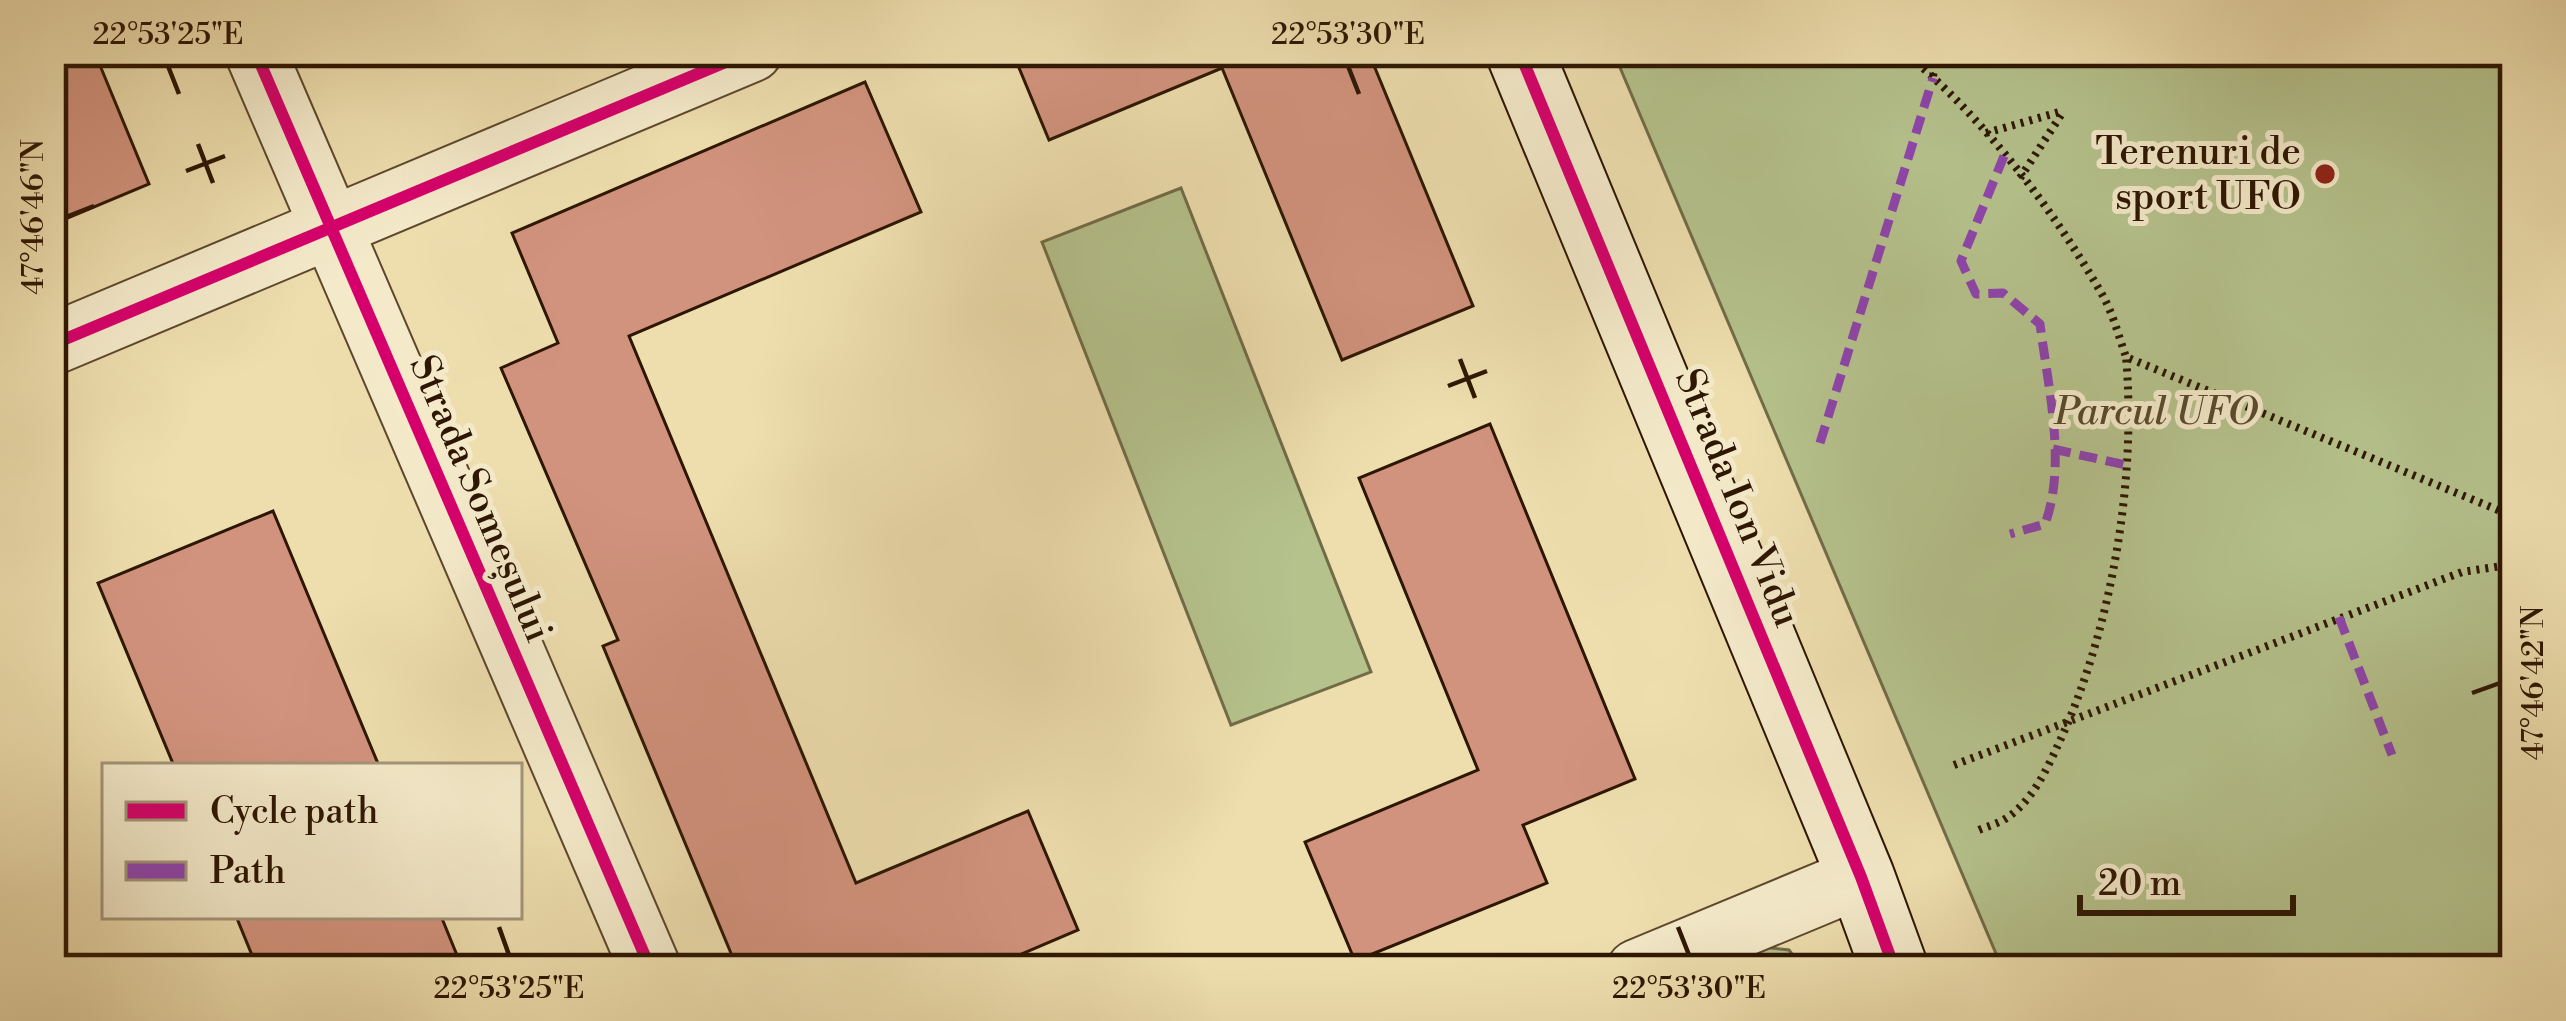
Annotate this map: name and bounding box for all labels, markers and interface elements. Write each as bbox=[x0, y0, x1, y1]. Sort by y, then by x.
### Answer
text: 22°53'25"E bbox=[92, 16, 244, 54]
text: 22°53'30"E bbox=[1271, 16, 1425, 54]
place label: Terenuri de sport UFO bbox=[2095, 128, 2301, 222]
text: 47°46'46"N bbox=[15, 139, 53, 295]
marker: Terenuri de sport UFO bbox=[2312, 161, 2338, 187]
street label: Strada Someșului bbox=[398, 348, 562, 650]
street label: Strada Ion Vidu bbox=[1663, 362, 1811, 634]
park label: Parcul UFO bbox=[2054, 388, 2259, 437]
text: 47°46'42"N bbox=[2515, 606, 2553, 760]
legend bbox=[102, 763, 522, 919]
text: Cycle path bbox=[210, 790, 378, 835]
scale bar bbox=[2080, 841, 2293, 915]
text: Path bbox=[210, 850, 286, 895]
text: 20 m bbox=[2098, 862, 2181, 907]
text: 22°53'25"E bbox=[433, 970, 585, 1008]
text: 22°53'30"E bbox=[1612, 970, 1766, 1008]

